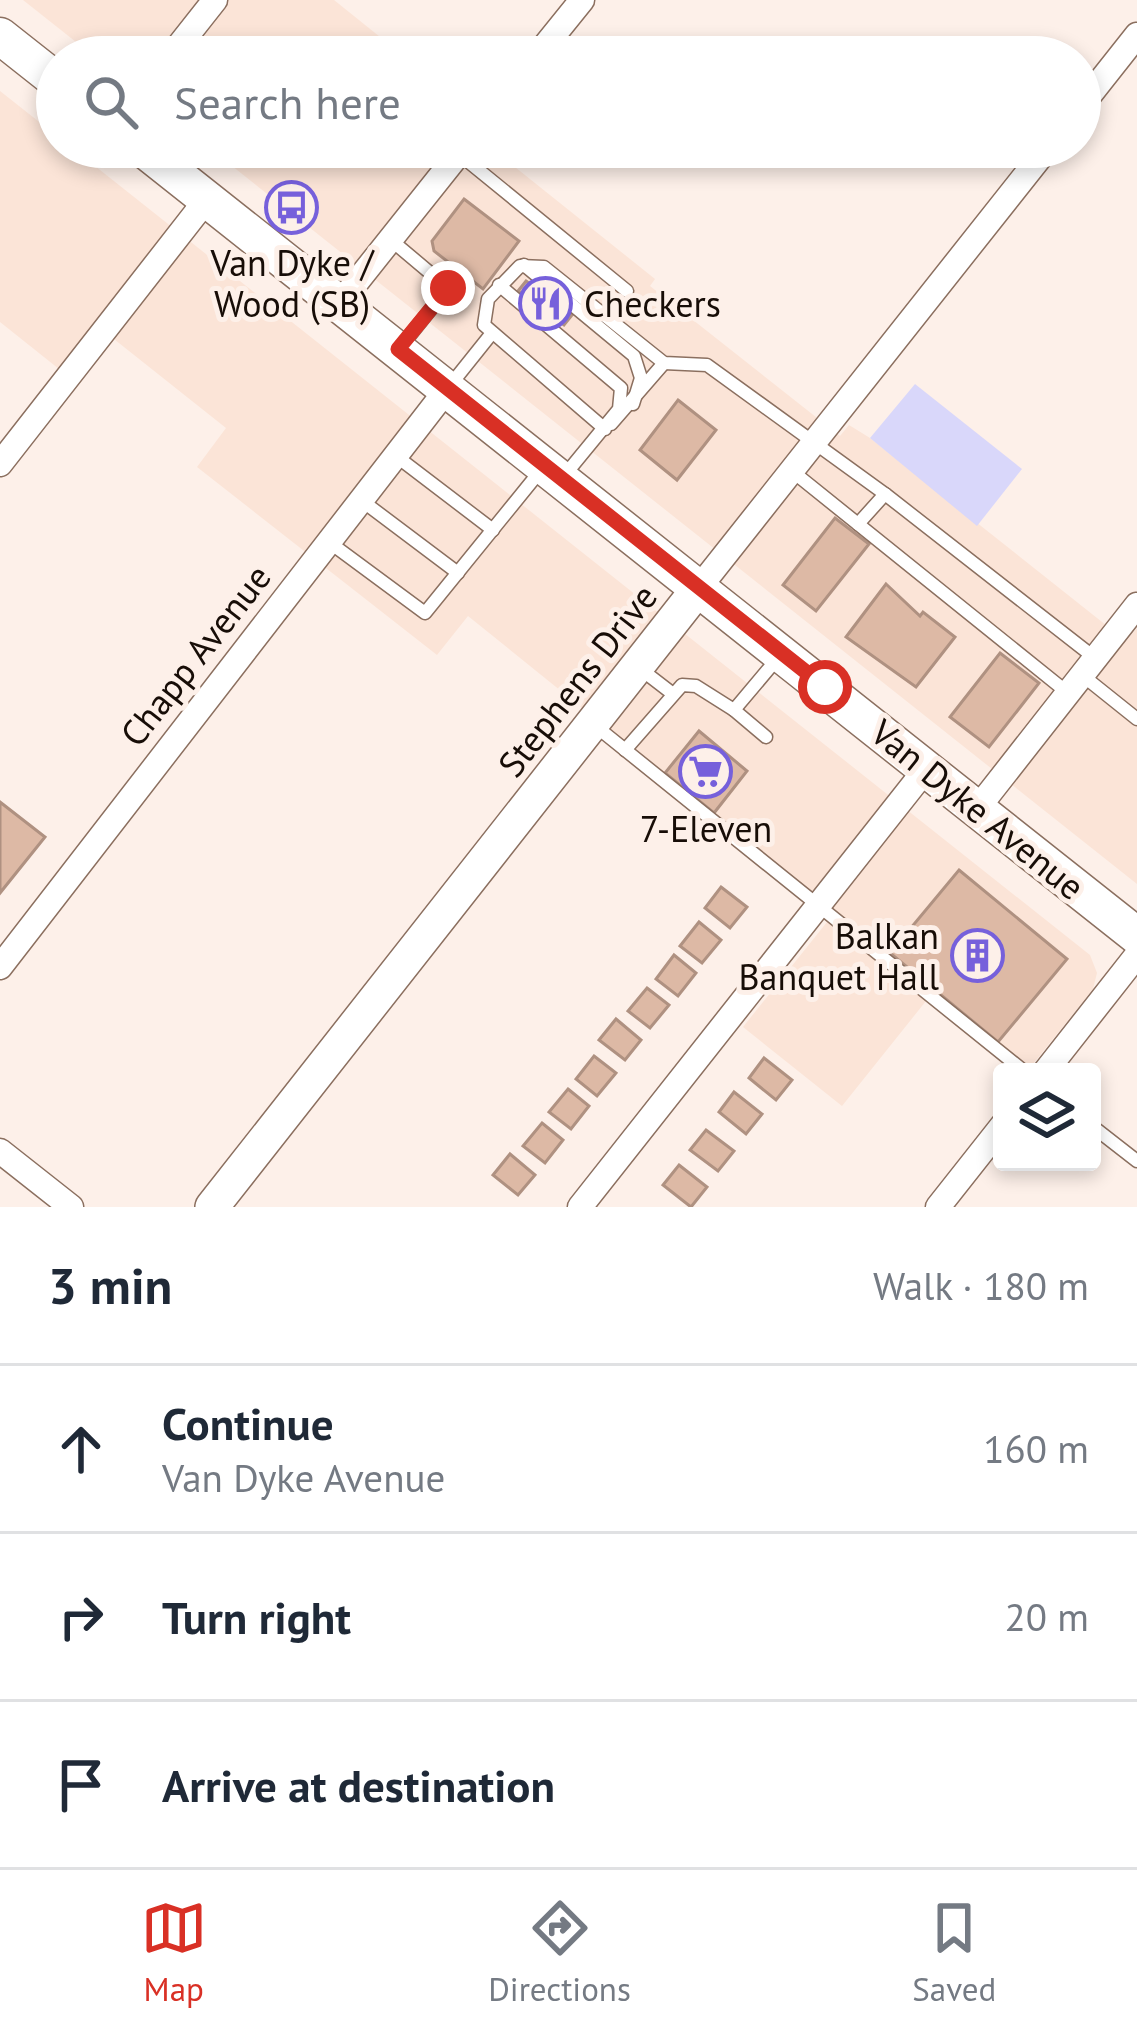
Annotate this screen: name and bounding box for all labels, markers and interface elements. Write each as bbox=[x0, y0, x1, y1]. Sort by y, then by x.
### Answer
search box bbox=[36, 36, 1101, 168]
icon: search bbox=[78, 69, 144, 135]
text: Search here bbox=[174, 73, 401, 131]
bus stop icon: Van Dyke / Wood (SB) bbox=[264, 179, 320, 235]
place label: Van Dyke / Wood (SB) bbox=[209, 239, 376, 327]
route end bbox=[421, 261, 475, 315]
restaurant icon: Checkers bbox=[517, 275, 573, 331]
place label: Checkers bbox=[584, 280, 721, 327]
street label: Chapp Avenue bbox=[109, 555, 281, 755]
street label: Stephens Drive bbox=[487, 574, 667, 786]
route start bbox=[798, 660, 852, 714]
street label: Van Dyke Avenue bbox=[861, 708, 1094, 910]
supermarket icon: 7-Eleven bbox=[678, 744, 734, 800]
place label: 7-Eleven bbox=[640, 805, 772, 852]
place label: Balkan Banquet Hall bbox=[739, 912, 939, 1000]
building icon: Balkan Banquet Hall bbox=[950, 928, 1006, 984]
map controls bbox=[993, 1063, 1101, 1171]
button: layers bbox=[993, 1063, 1101, 1171]
text: 3 min bbox=[48, 1252, 172, 1318]
text: Walk · 180 m bbox=[873, 1260, 1089, 1311]
text: Continue bbox=[162, 1394, 334, 1452]
icon: ahead bbox=[48, 1416, 114, 1482]
text: 160 m bbox=[983, 1423, 1089, 1474]
text: Van Dyke Avenue bbox=[162, 1452, 445, 1503]
icon: right bbox=[48, 1584, 114, 1650]
text: Turn right bbox=[162, 1588, 351, 1646]
text: 20 m bbox=[1004, 1591, 1089, 1642]
icon: arrive bbox=[48, 1752, 114, 1818]
text: Arrive at destination bbox=[162, 1756, 555, 1814]
tab: Map bbox=[141, 1895, 207, 2010]
tab: Directions bbox=[488, 1895, 631, 2010]
tab: Saved bbox=[912, 1895, 996, 2010]

